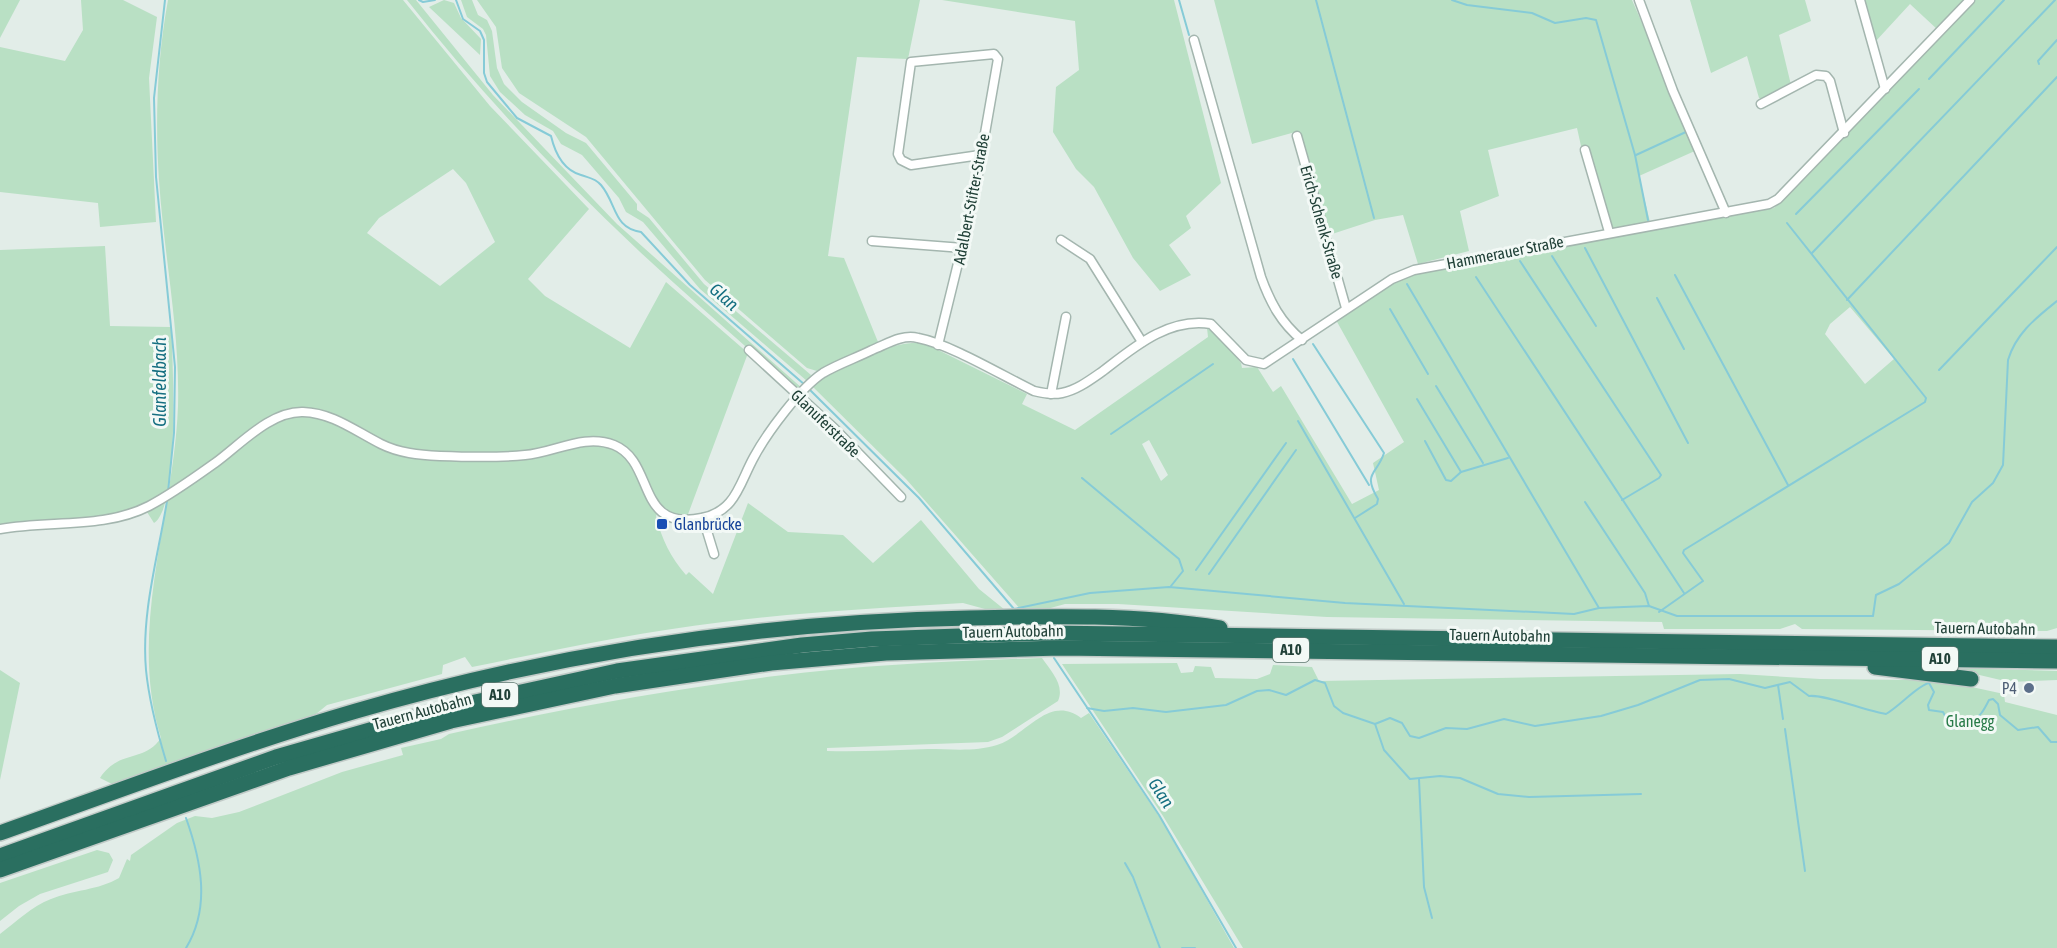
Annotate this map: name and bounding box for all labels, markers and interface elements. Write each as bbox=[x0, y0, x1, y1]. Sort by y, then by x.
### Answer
street label: Adalbert-Stifter-Straße bbox=[949, 132, 993, 266]
street label: Erich-Schenk-Straße bbox=[1297, 163, 1347, 281]
street label: Hammerauer Straße bbox=[1445, 232, 1565, 272]
water label: Glan bbox=[706, 278, 743, 315]
water label: Glanfeldbach bbox=[149, 337, 170, 427]
street label: Glanuferstraße bbox=[788, 386, 864, 460]
place label: Glanbrücke bbox=[674, 515, 742, 533]
marker: Glanbrücke bbox=[655, 517, 669, 531]
street label: Tauern Autobahn bbox=[1934, 618, 2036, 638]
street label: Tauern Autobahn bbox=[962, 621, 1064, 641]
street label: Tauern Autobahn bbox=[1449, 625, 1551, 645]
road number: A10 bbox=[1273, 638, 1309, 662]
road number: A10 bbox=[1922, 647, 1958, 671]
place label: P4 bbox=[2002, 679, 2017, 697]
marker: P4 bbox=[2022, 681, 2036, 695]
road number: A10 bbox=[482, 683, 518, 707]
street label: Tauern Autobahn bbox=[371, 689, 473, 733]
park label: Glanegg bbox=[1946, 712, 1994, 731]
water label: Glan bbox=[1144, 774, 1179, 812]

